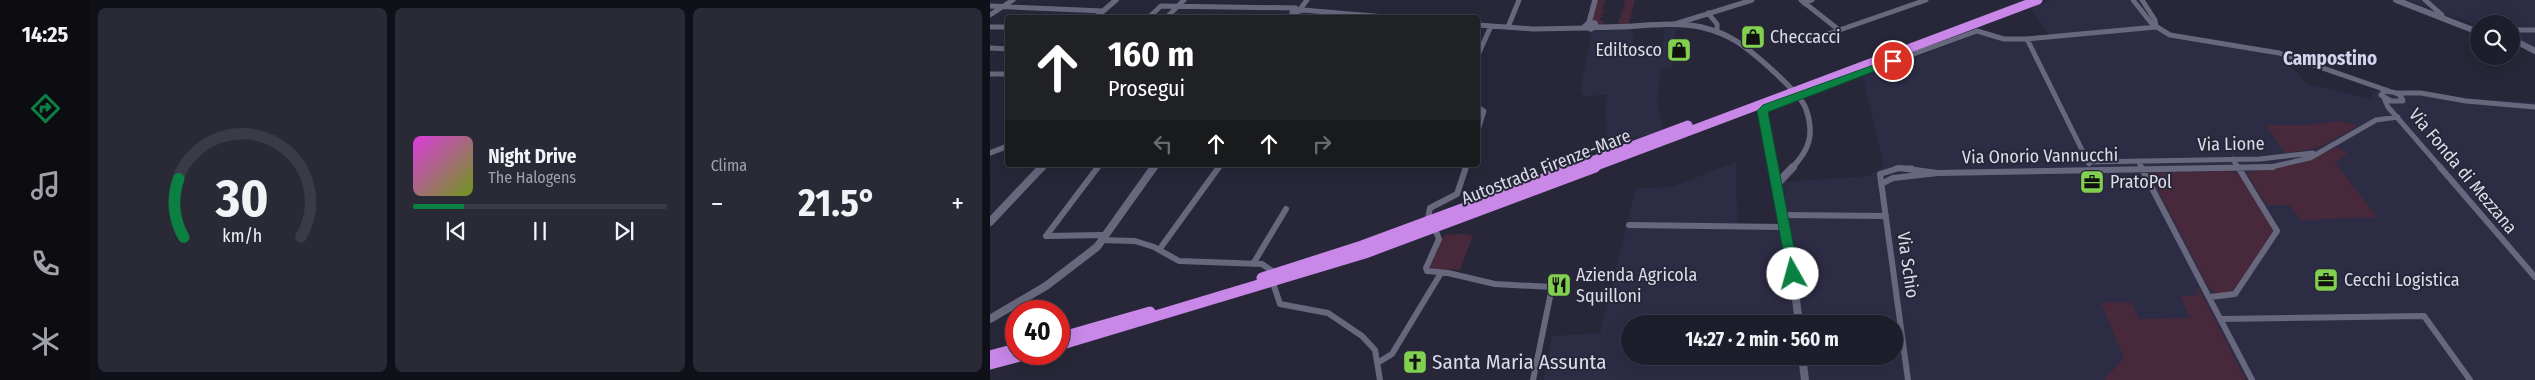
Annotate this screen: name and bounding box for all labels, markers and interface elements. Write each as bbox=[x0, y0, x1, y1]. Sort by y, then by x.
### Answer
map controls bbox=[2470, 15, 2520, 65]
button: search bbox=[2470, 15, 2520, 65]
text: 14:25 bbox=[22, 21, 68, 48]
shop icon: Checcacci bbox=[1740, 24, 1766, 50]
place label: Checcacci bbox=[1770, 26, 1841, 48]
text: 160 m bbox=[1108, 33, 1194, 75]
icon: ahead bbox=[1025, 35, 1090, 100]
shop icon: Ediltosco bbox=[1666, 37, 1692, 63]
place label: Ediltosco bbox=[1595, 39, 1662, 61]
pin bbox=[1872, 40, 1914, 82]
icon: arrive bbox=[1879, 47, 1907, 75]
district label: Campostino bbox=[2283, 47, 2377, 70]
text: Prosegui bbox=[1108, 75, 1185, 102]
icon: directions bbox=[28, 91, 63, 126]
street label: Via Fonda di Mezzana bbox=[2404, 104, 2522, 238]
street label: Autostrada Firenze-Mare bbox=[1458, 125, 1634, 209]
icon: left bbox=[1149, 130, 1177, 158]
icon: ahead bbox=[1202, 130, 1230, 158]
icon: ahead bbox=[1255, 130, 1283, 158]
icon: right bbox=[1308, 130, 1336, 158]
street label: Via Lione bbox=[2197, 132, 2265, 156]
street label: Via Onorio Vannucchi bbox=[1962, 144, 2118, 168]
text: Night Drive bbox=[488, 145, 576, 168]
text: Clima bbox=[711, 156, 747, 175]
text: 30 bbox=[215, 167, 269, 230]
icon: music bbox=[28, 168, 63, 203]
text: The Halogens bbox=[488, 168, 576, 187]
office icon: PratoPol bbox=[2079, 169, 2105, 195]
place label: PratoPol bbox=[2110, 171, 2172, 193]
text: 21.5° bbox=[798, 180, 876, 226]
text: − bbox=[711, 187, 723, 220]
text: + bbox=[951, 187, 964, 220]
icon: previous bbox=[442, 217, 470, 245]
icon: pause bbox=[526, 217, 554, 245]
icon: next bbox=[610, 217, 638, 245]
text: km/h bbox=[223, 225, 263, 247]
street label: Via Schio bbox=[1892, 230, 1924, 300]
icon: phone bbox=[28, 246, 63, 281]
position arrow bbox=[1766, 247, 1818, 299]
place label: Azienda Agricola Squilloni bbox=[1576, 264, 1697, 307]
office icon: Cecchi Logistica bbox=[2313, 267, 2339, 293]
place label: Cecchi Logistica bbox=[2344, 269, 2460, 291]
restaurant icon: Azienda Agricola Squilloni bbox=[1546, 272, 1572, 298]
speed limit sign: 40 bbox=[1005, 300, 1070, 365]
icon: climate bbox=[28, 324, 63, 359]
text: 14:27 · 2 min · 560 m bbox=[1685, 328, 1839, 351]
church icon: Santa Maria Assunta bbox=[1402, 349, 1428, 375]
place label: Santa Maria Assunta bbox=[1432, 349, 1607, 375]

